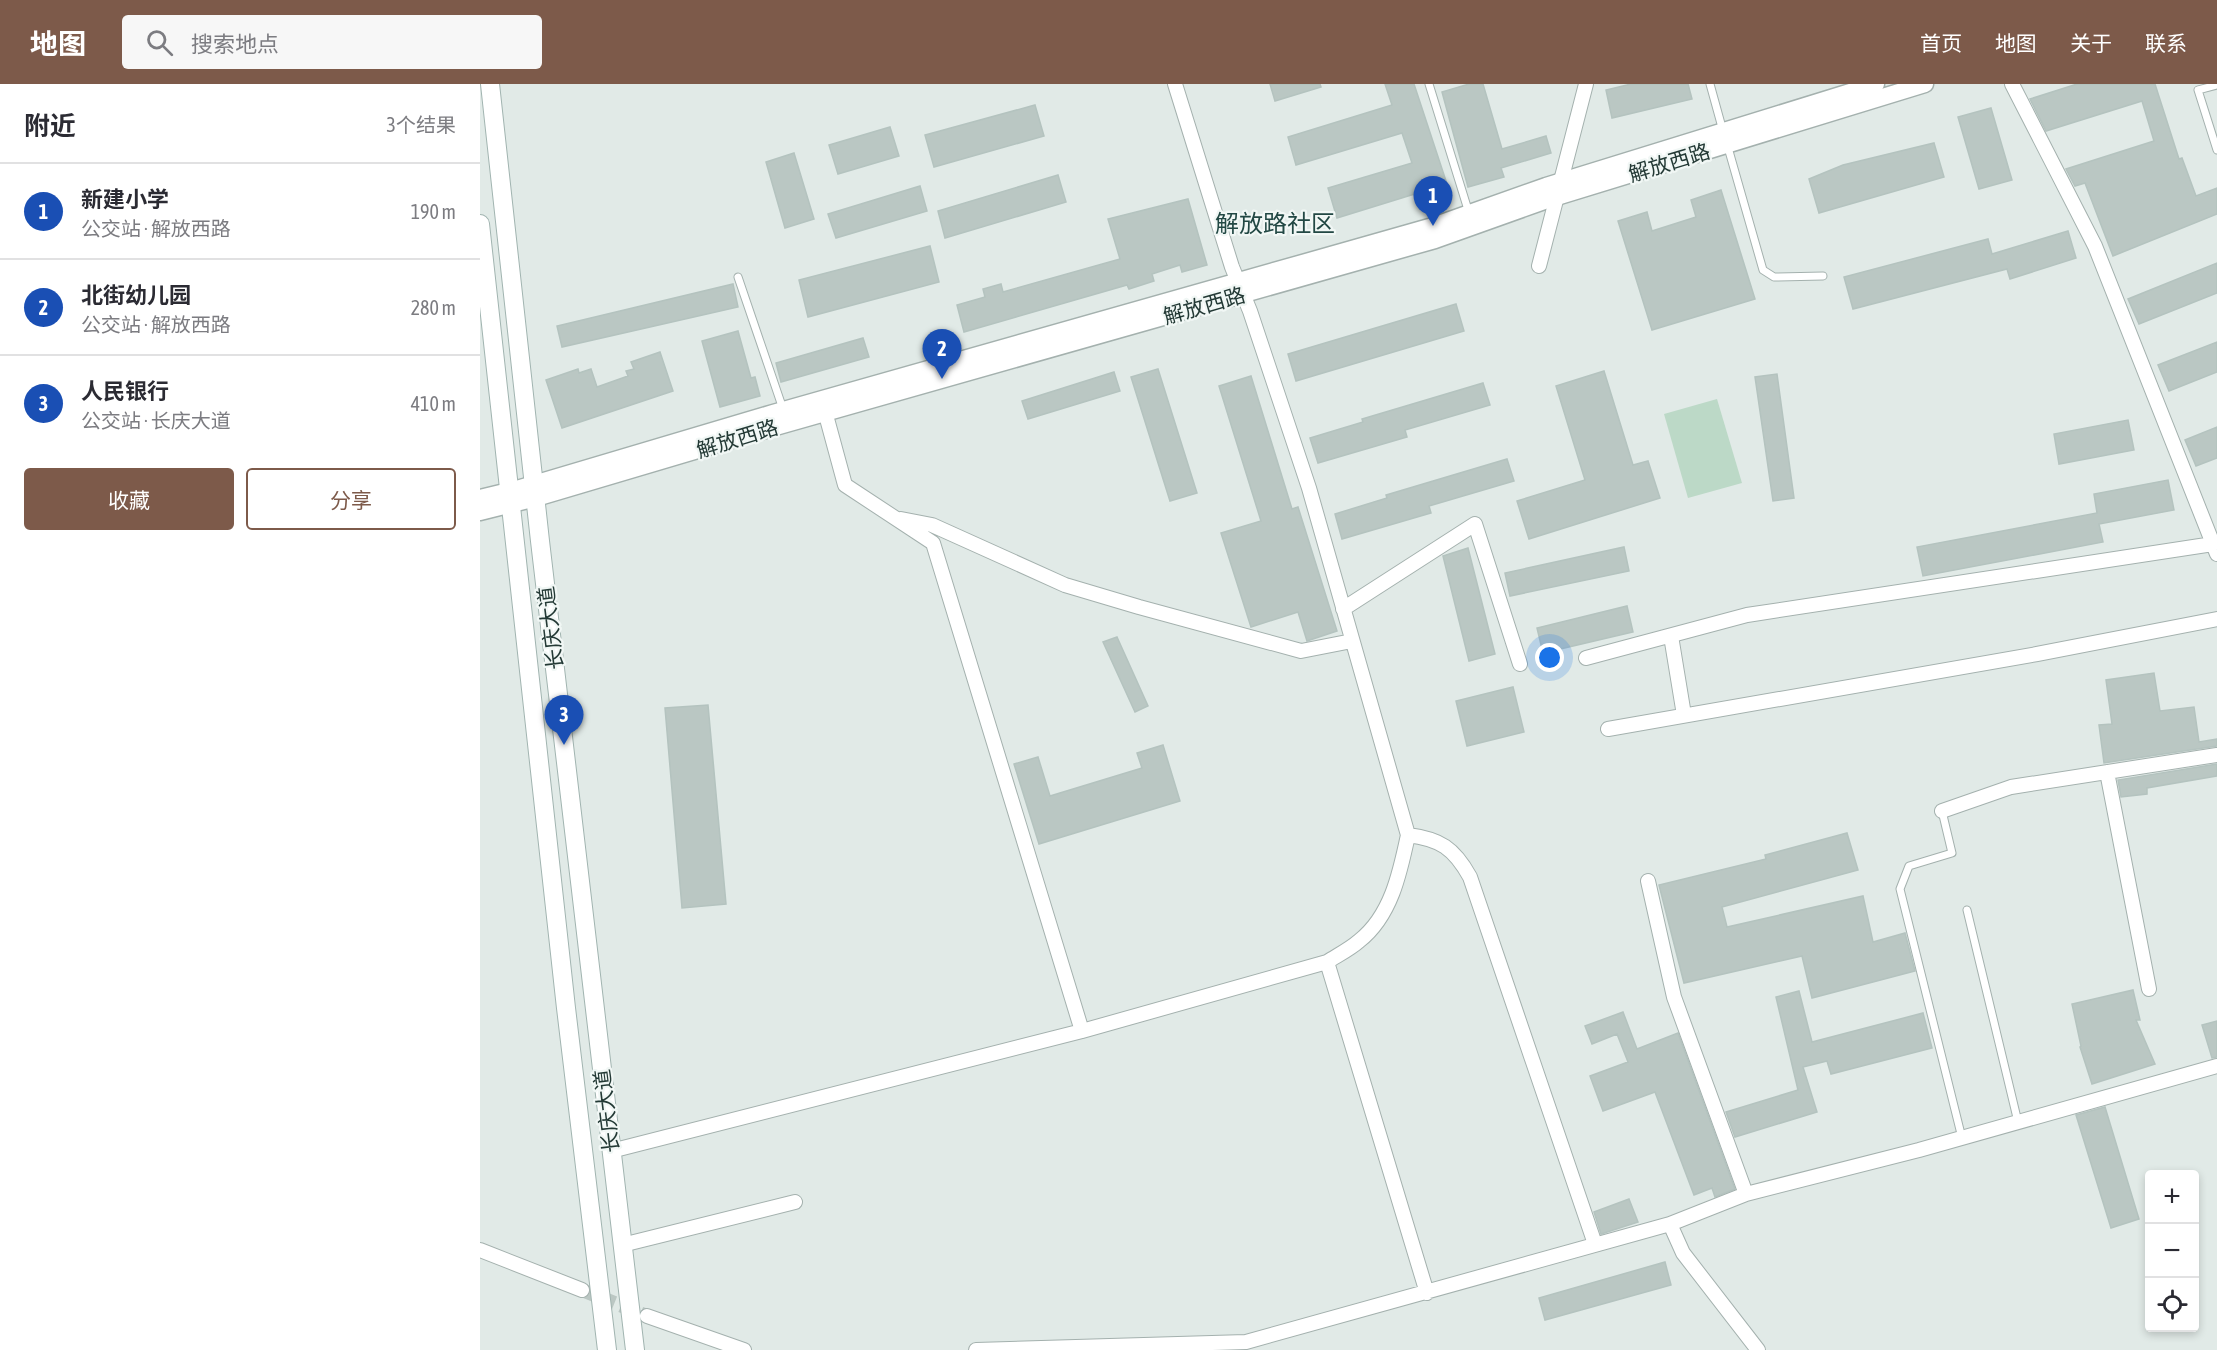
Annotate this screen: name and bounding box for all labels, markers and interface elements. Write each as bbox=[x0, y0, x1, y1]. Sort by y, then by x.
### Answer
search box bbox=[122, 15, 542, 69]
icon: search bbox=[143, 26, 176, 59]
text: 地图 bbox=[30, 28, 86, 60]
text: 搜索地点 bbox=[191, 31, 279, 57]
text: 首页 bbox=[1920, 31, 1962, 55]
text: 地图 bbox=[1995, 31, 2037, 55]
text: 关于 bbox=[2070, 31, 2112, 55]
text: 联系 bbox=[2145, 31, 2187, 55]
text: 附近 bbox=[24, 111, 76, 141]
text: 3个结果 bbox=[387, 113, 456, 136]
street label: 解放西路 bbox=[1625, 138, 1713, 186]
pin: 1 bbox=[1414, 176, 1452, 226]
text: 新建小学 bbox=[81, 186, 169, 212]
text: 1 bbox=[39, 200, 48, 223]
text: 190 m bbox=[411, 200, 456, 223]
district label: 解放路社区 bbox=[1215, 210, 1335, 237]
text: 公交站 · 解放西路 bbox=[81, 217, 231, 240]
text: 北街幼儿园 bbox=[81, 282, 191, 308]
street label: 解放西路 bbox=[1160, 282, 1248, 328]
text: 2 bbox=[39, 296, 48, 319]
text: 280 m bbox=[411, 296, 456, 319]
text: 公交站 · 解放西路 bbox=[81, 313, 231, 336]
pin: 2 bbox=[922, 330, 962, 379]
text: 人民银行 bbox=[81, 378, 169, 404]
text: 3 bbox=[39, 392, 48, 415]
text: 410 m bbox=[411, 392, 456, 415]
text: 公交站 · 长庆大道 bbox=[81, 409, 231, 432]
street label: 解放西路 bbox=[693, 414, 781, 462]
button: 收藏 bbox=[24, 468, 234, 530]
button: 分享 bbox=[246, 468, 456, 530]
street label: 长庆大道 bbox=[533, 585, 567, 671]
your location bbox=[1535, 643, 1564, 672]
pin: 3 bbox=[544, 696, 584, 745]
street label: 长庆大道 bbox=[589, 1068, 623, 1154]
map controls bbox=[2145, 1170, 2199, 1332]
button: + bbox=[2145, 1170, 2199, 1224]
button: − bbox=[2145, 1224, 2199, 1278]
button: locate bbox=[2145, 1278, 2199, 1332]

